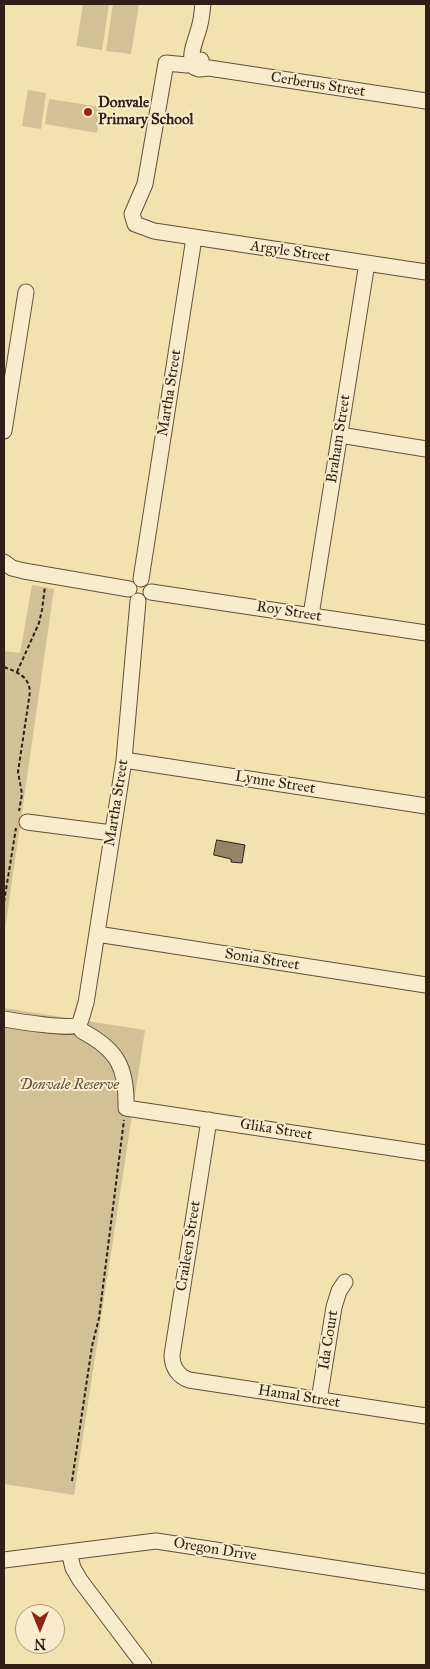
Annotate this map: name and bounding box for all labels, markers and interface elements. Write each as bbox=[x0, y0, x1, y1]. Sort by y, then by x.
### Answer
street label: Cerberus Street bbox=[270, 69, 366, 101]
place label: Donvale Primary School bbox=[98, 94, 194, 129]
marker: Donvale Primary School bbox=[82, 106, 94, 118]
street label: Argyle Street bbox=[249, 237, 331, 267]
street label: Martha Street bbox=[154, 348, 186, 438]
street label: Braham Street bbox=[323, 393, 355, 485]
street label: Roy Street bbox=[255, 598, 323, 626]
street label: Martha Street bbox=[101, 758, 133, 848]
street label: Lynne Street bbox=[234, 768, 316, 798]
street label: Sonia Street bbox=[223, 945, 301, 975]
park label: Donvale Reserve bbox=[19, 1076, 119, 1094]
street label: Glika Street bbox=[239, 1115, 313, 1145]
street label: Craileen Street bbox=[173, 1199, 205, 1293]
street label: Ida Court bbox=[315, 1309, 343, 1371]
street label: Hamal Street bbox=[257, 1382, 341, 1412]
street label: Oregon Drive bbox=[172, 1535, 258, 1565]
north arrow bbox=[15, 1604, 65, 1654]
text: N bbox=[34, 1635, 46, 1652]

